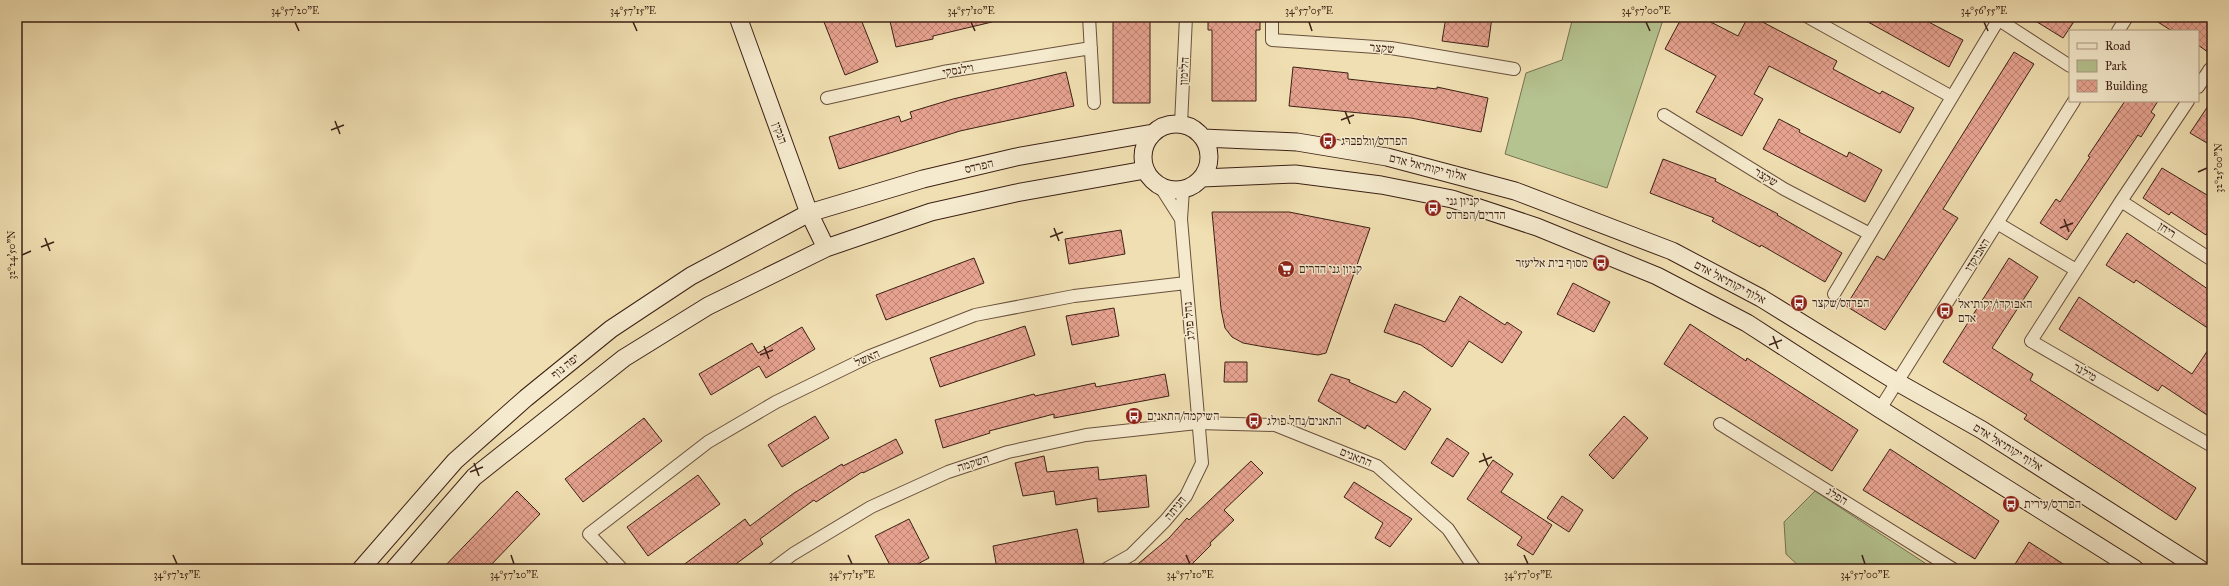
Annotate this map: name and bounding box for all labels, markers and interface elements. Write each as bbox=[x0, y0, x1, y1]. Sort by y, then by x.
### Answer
text: 34°57'20"E bbox=[271, 5, 319, 17]
text: 34°57'15"E bbox=[610, 5, 656, 17]
text: 34°57'10"E bbox=[947, 5, 995, 17]
text: 34°57'05"E bbox=[1285, 5, 1333, 17]
text: 34°57'00"E bbox=[1621, 5, 1671, 17]
text: 34°56'55"E bbox=[1961, 5, 2007, 17]
legend bbox=[2069, 30, 2199, 102]
text: Road bbox=[2105, 39, 2131, 53]
street label: שקצר bbox=[1369, 40, 1395, 56]
street label: הלימון bbox=[1176, 57, 1192, 85]
text: Park bbox=[2105, 59, 2127, 73]
street label: וילנסקי bbox=[941, 60, 975, 80]
text: Building bbox=[2105, 79, 2148, 94]
street label: הנקין bbox=[770, 120, 790, 146]
bus stop icon: הפרדס/וולפברג bbox=[1318, 131, 1338, 151]
place label: הפרדס/וולפברג bbox=[1341, 134, 1407, 148]
text: 32°25'00"N bbox=[2213, 143, 2225, 193]
street label: אלוף יקותיאל אדם bbox=[1388, 151, 1468, 183]
street label: הפרדס bbox=[963, 156, 995, 176]
street label: שקצר bbox=[1752, 165, 1780, 189]
place label: קניון גני הדרים/הפרדס bbox=[1446, 194, 1506, 222]
bus stop icon: קניון גני הדרים/הפרדס bbox=[1423, 198, 1443, 218]
street label: ריחן bbox=[2155, 219, 2179, 241]
text: 32°24'50"N bbox=[6, 230, 18, 280]
street label: האבוקדו bbox=[1961, 236, 1993, 274]
bus stop icon: מסוף בית אליעזר bbox=[1591, 253, 1611, 273]
place label: מסוף בית אליעזר bbox=[1515, 256, 1588, 270]
street label: אלוף יקותיאל אדם bbox=[1692, 257, 1768, 307]
supermarket icon: קניון גני הדרים bbox=[1276, 259, 1296, 279]
place label: קניון גני הדרים bbox=[1299, 262, 1362, 276]
bus stop icon: הפרדס/שקצר bbox=[1789, 293, 1809, 313]
place label: הפרדס/שקצר bbox=[1812, 296, 1869, 310]
place label: האבוקדו/יקותיאל אדם bbox=[1958, 297, 2032, 325]
street label: נחל פולג bbox=[1180, 301, 1198, 341]
bus stop icon: האבוקדו/יקותיאל אדם bbox=[1935, 301, 1955, 321]
street label: האשל bbox=[852, 346, 882, 370]
street label: יפה נוף bbox=[548, 351, 582, 381]
street label: מילנר bbox=[2071, 360, 2099, 384]
bus stop icon: השיקמה/התאנים bbox=[1124, 406, 1144, 426]
place label: השיקמה/התאנים bbox=[1147, 409, 1219, 423]
bus stop icon: התאנים/נחל פולג bbox=[1244, 411, 1264, 431]
place label: התאנים/נחל פולג bbox=[1267, 414, 1342, 428]
street label: אלוף יקותיאל אדם bbox=[1971, 420, 2045, 474]
street label: התאנים bbox=[1338, 444, 1374, 470]
street label: השקמה bbox=[955, 451, 991, 475]
street label: הפלג bbox=[1824, 484, 1850, 508]
street label: חניתה bbox=[1161, 493, 1189, 523]
bus stop icon: הפרדס/עירית bbox=[2001, 494, 2021, 514]
place label: הפרדס/עירית bbox=[2024, 497, 2081, 511]
text: 34°57'25"E bbox=[154, 569, 201, 581]
text: 34°57'20"E bbox=[490, 569, 538, 581]
text: 34°57'15"E bbox=[829, 569, 875, 581]
text: 34°57'10"E bbox=[1166, 569, 1214, 581]
text: 34°57'05"E bbox=[1504, 569, 1552, 581]
text: 34°57'00"E bbox=[1840, 569, 1890, 581]

